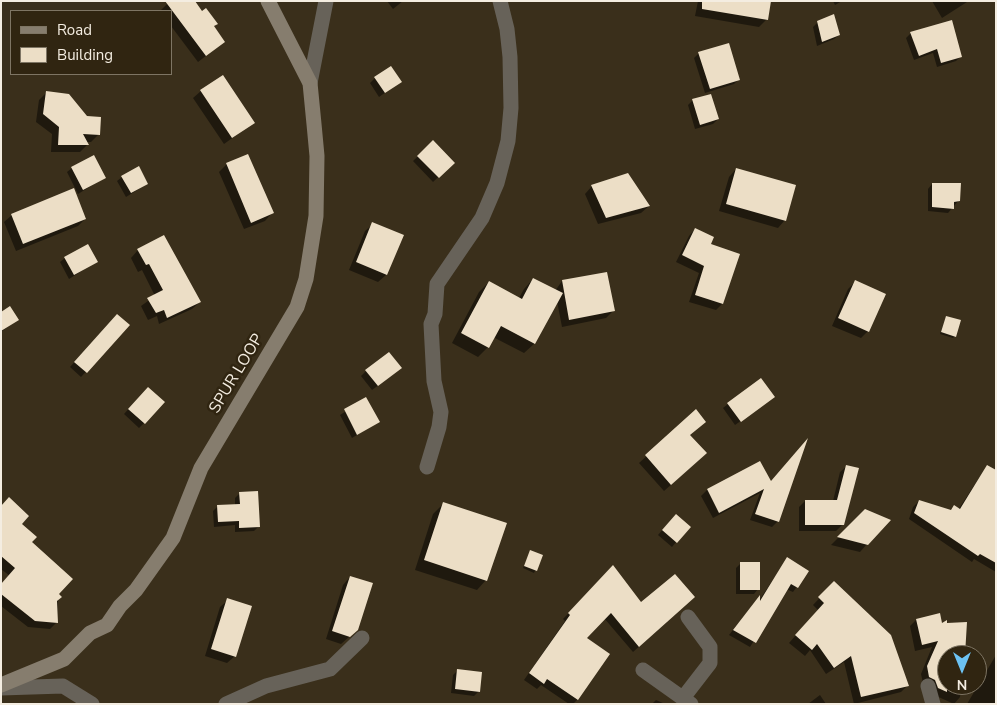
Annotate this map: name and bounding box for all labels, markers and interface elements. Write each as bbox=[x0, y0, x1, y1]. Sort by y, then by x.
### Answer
legend bbox=[10, 10, 172, 75]
text: Road bbox=[57, 20, 92, 40]
text: Building bbox=[57, 45, 113, 65]
street label: SPUR LOOP bbox=[206, 331, 268, 417]
north arrow bbox=[937, 645, 987, 695]
text: N bbox=[957, 675, 967, 694]

